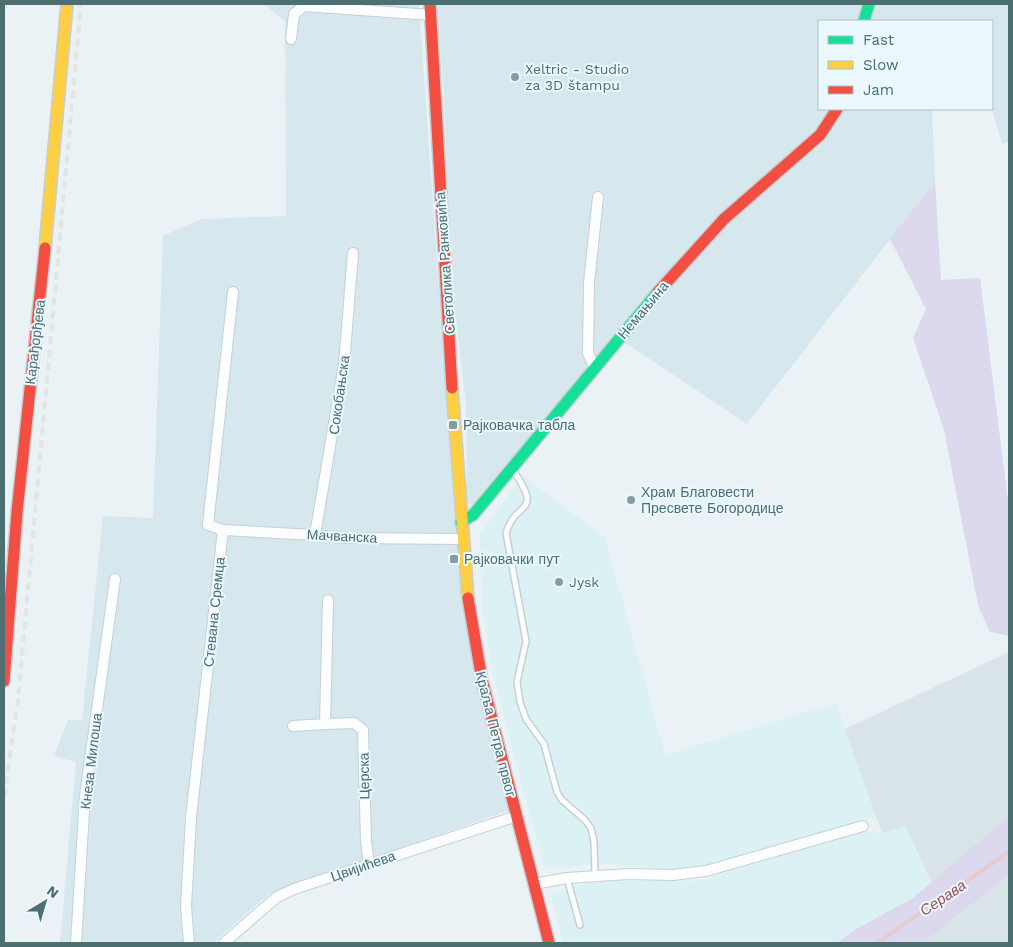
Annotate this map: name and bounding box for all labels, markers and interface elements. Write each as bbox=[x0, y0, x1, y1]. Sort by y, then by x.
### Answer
legend bbox=[818, 20, 993, 110]
text: Fast bbox=[863, 31, 895, 49]
text: Slow bbox=[863, 56, 899, 74]
place label: Xeltric - Studio za 3D štampu bbox=[525, 61, 629, 93]
marker: Xeltric - Studio za 3D štampu bbox=[509, 71, 521, 83]
text: Jam bbox=[863, 81, 894, 99]
street label: Светолика Ранковића bbox=[432, 191, 458, 335]
street label: Немањина bbox=[614, 278, 672, 342]
street label: Карађорђева bbox=[22, 298, 48, 385]
street label: Сокобањска bbox=[326, 354, 353, 436]
place label: Рајковачка табла bbox=[463, 417, 575, 433]
marker: Рајковачка табла bbox=[447, 419, 459, 431]
place label: Храм Благовести Пресвете Богородице bbox=[641, 484, 784, 516]
marker: Храм Благовести Пресвете Богородице bbox=[625, 494, 637, 506]
street label: Мачванска bbox=[306, 526, 378, 546]
place label: Рајковачки пут bbox=[464, 551, 560, 567]
marker: Рајковачки пут bbox=[448, 553, 460, 565]
street label: Стевана Сремца bbox=[200, 556, 228, 668]
place label: Jysk bbox=[569, 574, 599, 590]
marker: Jysk bbox=[553, 576, 565, 588]
street label: Краља Петра првог bbox=[473, 670, 519, 798]
street label: Кнеза Милоша bbox=[77, 712, 105, 810]
street label: Церска bbox=[356, 752, 372, 800]
street label: Цвијићева bbox=[329, 847, 398, 885]
water label: Серава bbox=[917, 876, 969, 920]
north arrow bbox=[20, 877, 70, 927]
text: N bbox=[44, 882, 62, 901]

